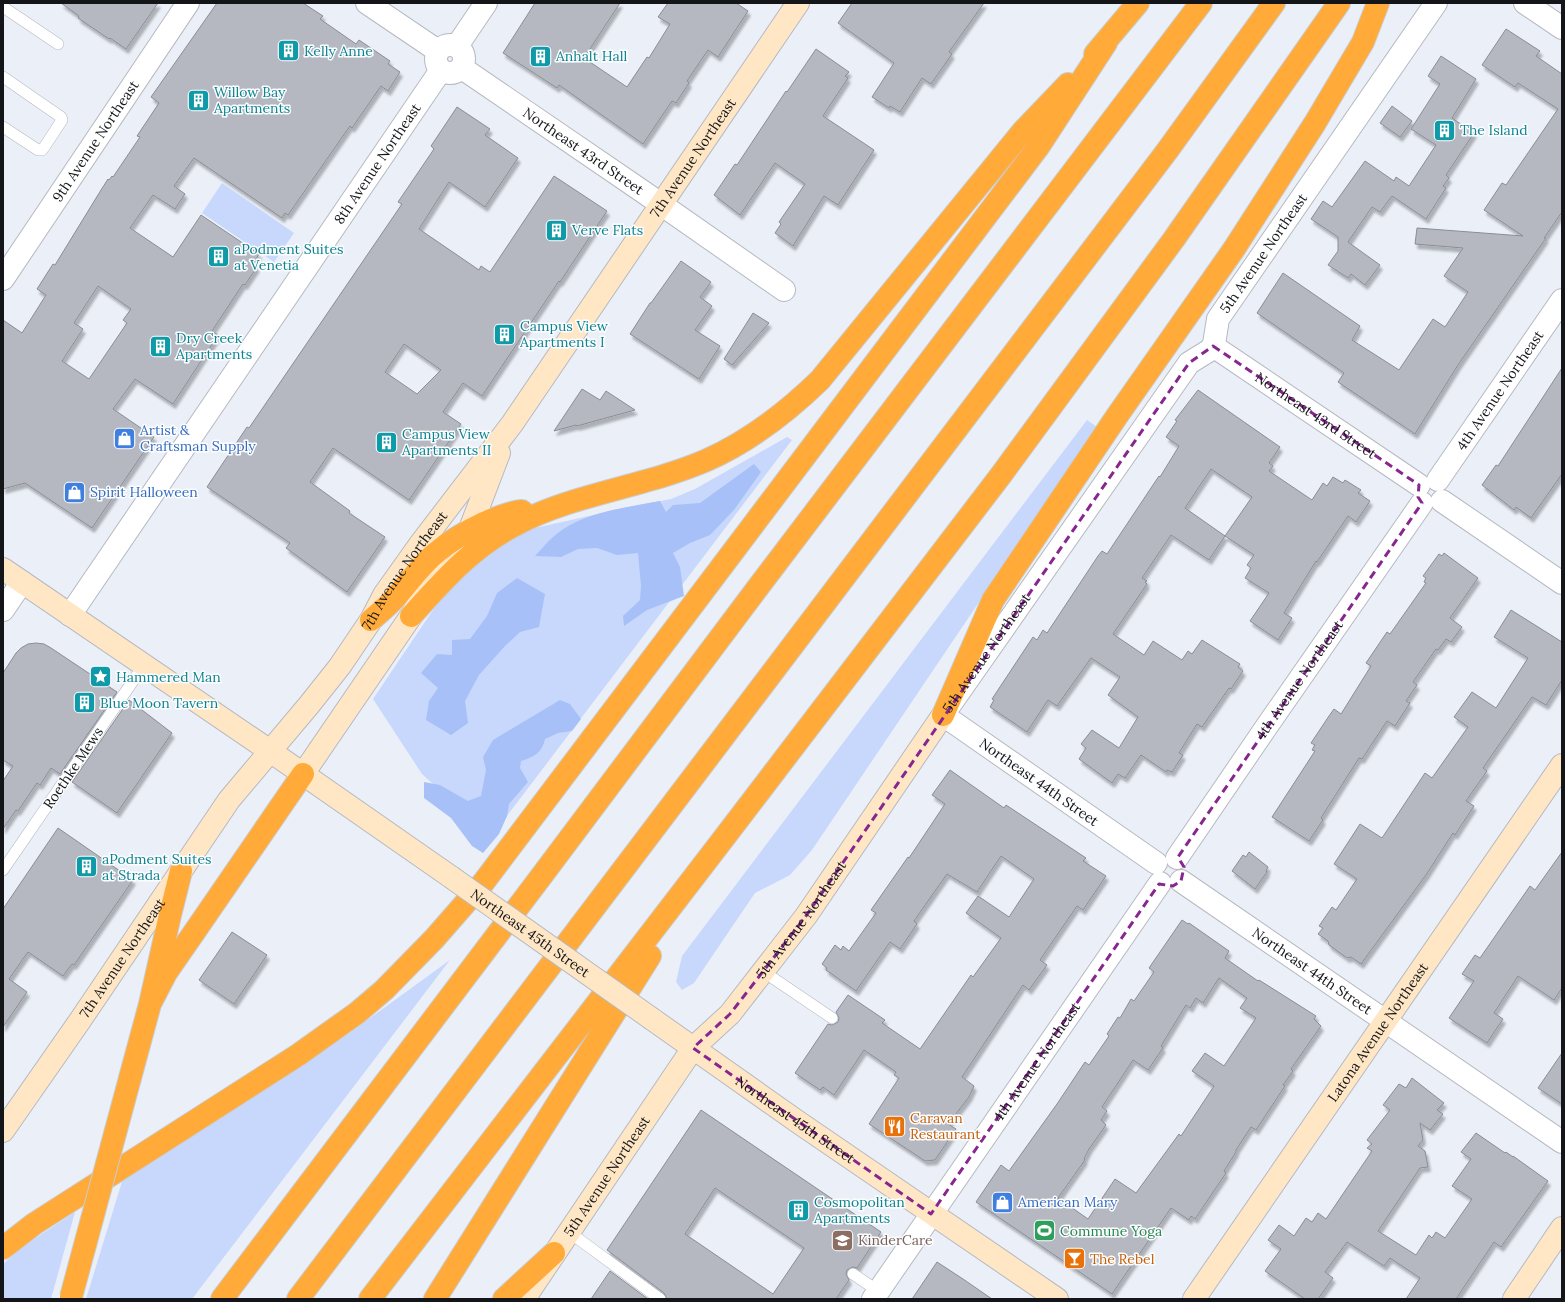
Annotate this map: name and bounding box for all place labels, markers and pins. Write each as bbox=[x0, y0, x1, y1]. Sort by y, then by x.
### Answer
building icon: Kelly Anne bbox=[275, 38, 301, 64]
place label: Kelly Anne bbox=[304, 42, 373, 60]
building icon: Anhalt Hall bbox=[527, 43, 553, 69]
place label: Anhalt Hall bbox=[555, 47, 628, 65]
place label: Willow Bay Apartments bbox=[213, 83, 290, 117]
building icon: Willow Bay Apartments bbox=[186, 87, 212, 113]
building icon: The Island bbox=[1431, 117, 1457, 143]
place label: The Island bbox=[1460, 121, 1528, 139]
building icon: Verve Flats bbox=[543, 217, 569, 243]
place label: Verve Flats bbox=[571, 221, 643, 239]
place label: aPodment Suites at Venetia bbox=[234, 240, 344, 274]
building icon: aPodment Suites at Venetia bbox=[205, 244, 231, 270]
place label: Campus View Apartments I bbox=[519, 317, 609, 351]
building icon: Campus View Apartments I bbox=[491, 321, 517, 347]
place label: Dry Creek Apartments bbox=[175, 329, 252, 363]
building icon: Dry Creek Apartments bbox=[148, 333, 174, 359]
place label: Artist & Craftsman Supply bbox=[139, 421, 256, 455]
shop icon: Artist & Craftsman Supply bbox=[111, 425, 137, 451]
place label: Campus View Apartments II bbox=[401, 425, 491, 459]
building icon: Campus View Apartments II bbox=[373, 429, 399, 455]
shop icon: Spirit Halloween bbox=[61, 479, 87, 505]
place label: Spirit Halloween bbox=[90, 483, 198, 501]
place icon: Hammered Man bbox=[87, 664, 113, 690]
place label: Hammered Man bbox=[116, 668, 221, 686]
building icon: Blue Moon Tavern bbox=[71, 690, 97, 716]
place label: Blue Moon Tavern bbox=[100, 694, 219, 712]
place label: aPodment Suites at Strada bbox=[102, 850, 212, 884]
building icon: aPodment Suites at Strada bbox=[74, 854, 100, 880]
place label: Caravan Restaurant bbox=[910, 1109, 981, 1143]
restaurant icon: Caravan Restaurant bbox=[882, 1113, 908, 1139]
shop icon: American Mary bbox=[990, 1189, 1016, 1215]
place label: Cosmopolitan Apartments bbox=[813, 1193, 905, 1227]
place label: American Mary bbox=[1017, 1193, 1118, 1211]
building icon: Cosmopolitan Apartments bbox=[785, 1197, 811, 1223]
sports icon: Commune Yoga bbox=[1031, 1218, 1057, 1244]
place label: Commune Yoga bbox=[1060, 1222, 1162, 1240]
school or university icon: KinderCare bbox=[830, 1227, 856, 1253]
place label: KinderCare bbox=[858, 1231, 933, 1249]
bar icon: The Rebel bbox=[1062, 1246, 1088, 1272]
place label: The Rebel bbox=[1090, 1250, 1155, 1268]

